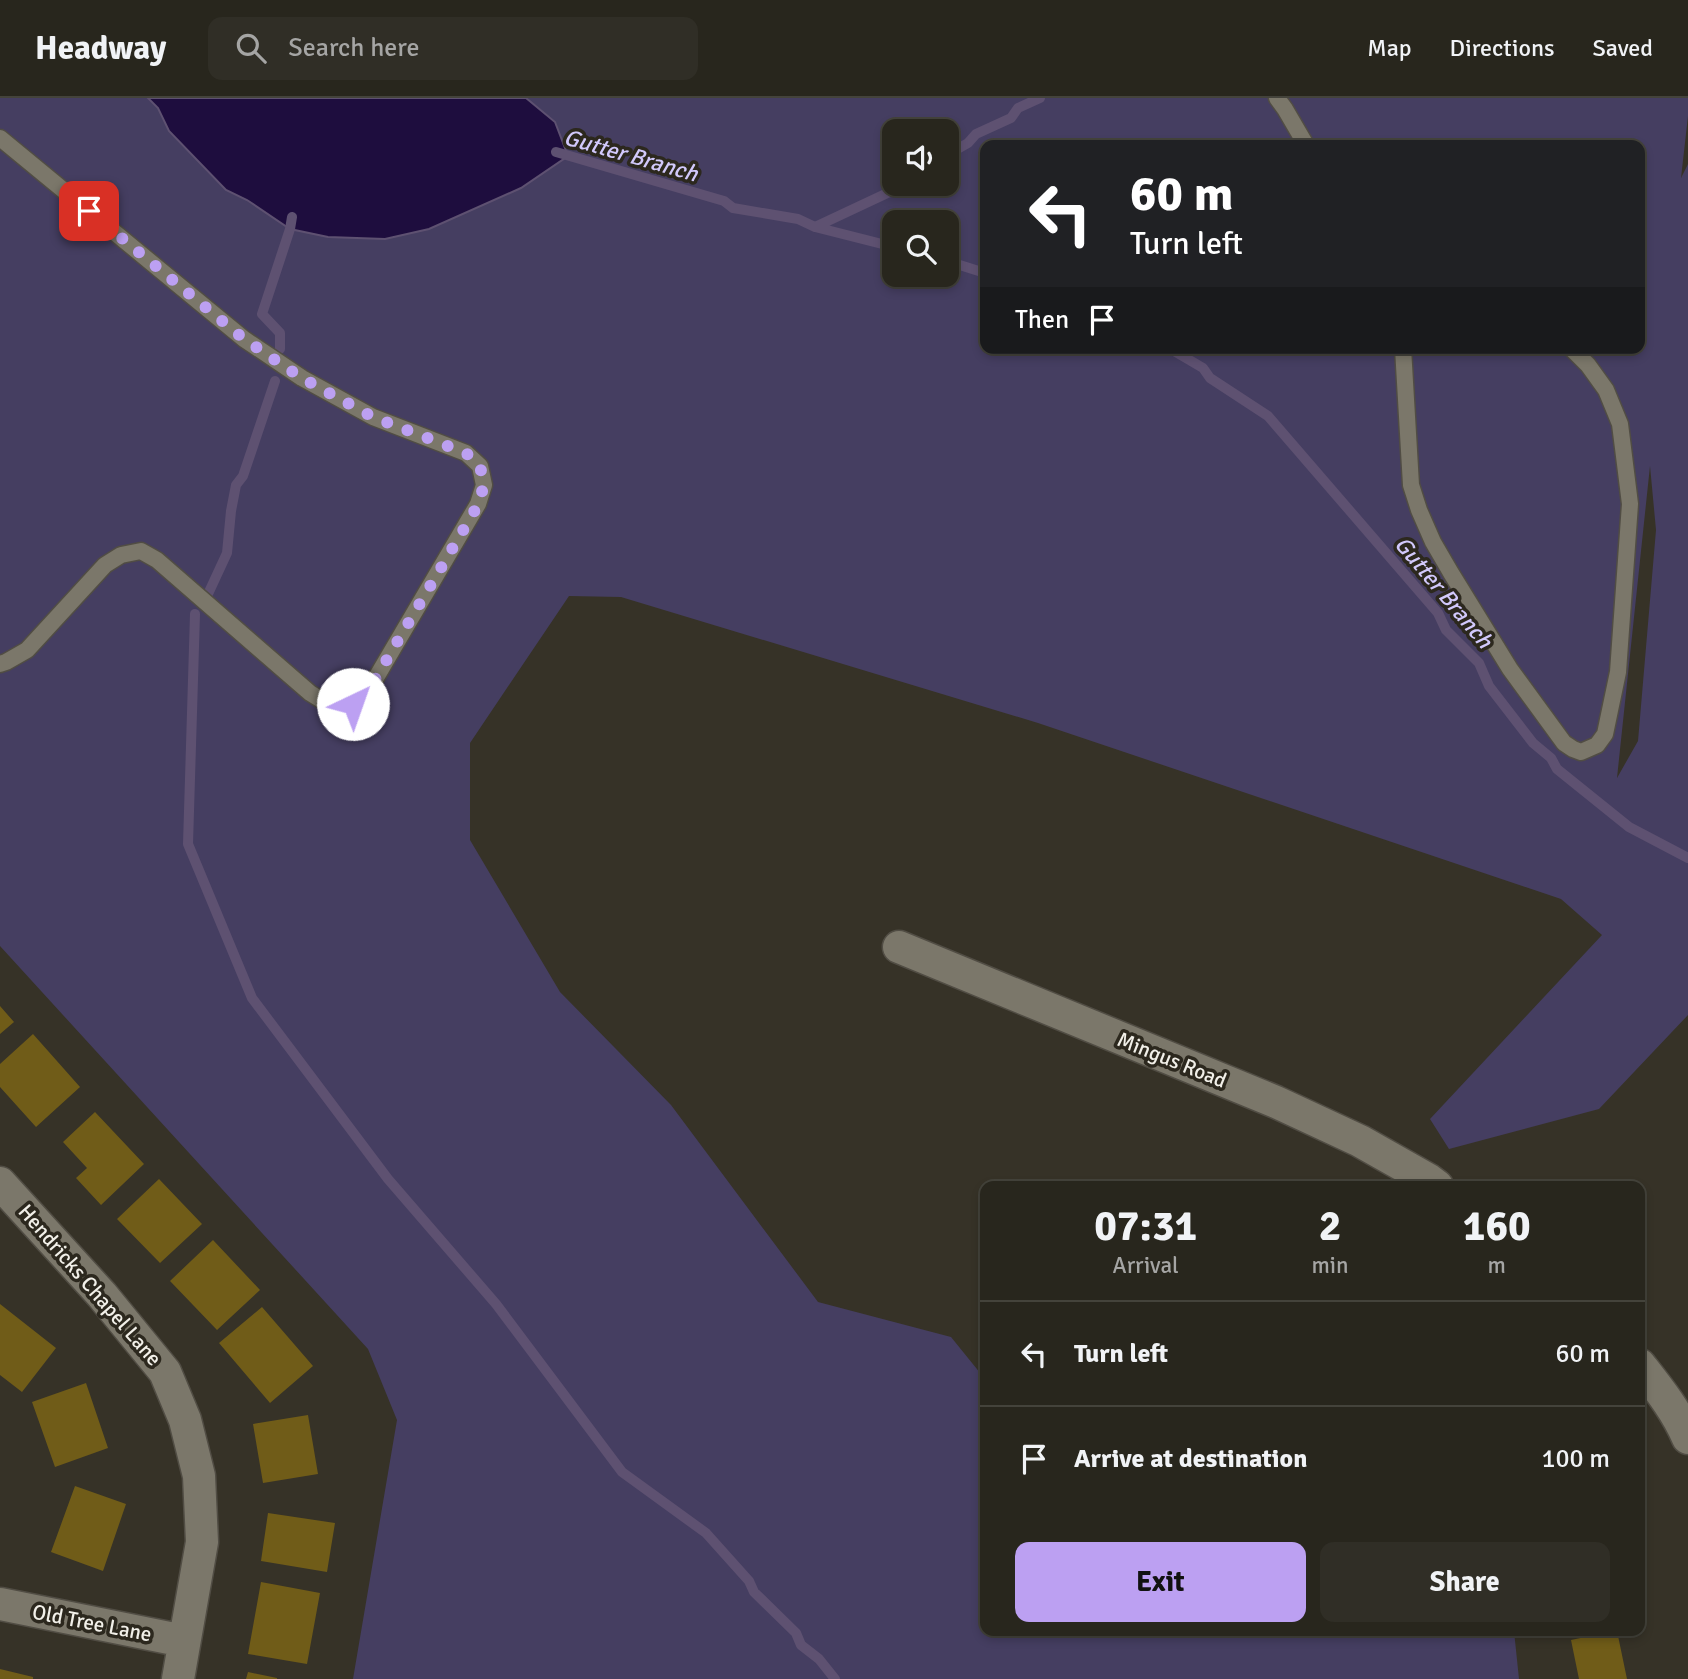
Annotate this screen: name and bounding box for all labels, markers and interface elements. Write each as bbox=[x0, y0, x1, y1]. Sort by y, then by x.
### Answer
search box bbox=[208, 17, 698, 80]
text: Headway bbox=[35, 28, 166, 69]
icon: search bbox=[232, 29, 270, 67]
text: Search here bbox=[288, 32, 419, 64]
text: Map bbox=[1367, 33, 1412, 63]
text: Directions bbox=[1450, 33, 1555, 63]
text: Saved bbox=[1593, 33, 1653, 63]
map controls bbox=[882, 119, 959, 287]
button: sound bbox=[882, 119, 959, 196]
water label: Gutter Branch bbox=[561, 123, 702, 189]
text: 60 m bbox=[1130, 164, 1233, 224]
icon: left bbox=[1015, 168, 1106, 259]
pin bbox=[59, 181, 119, 241]
icon: arrive bbox=[70, 192, 108, 230]
button: search bbox=[882, 210, 959, 287]
text: Turn left bbox=[1130, 224, 1243, 263]
icon: arrive bbox=[1083, 301, 1121, 339]
text: Then bbox=[1015, 304, 1069, 336]
water label: Gutter Branch bbox=[1388, 530, 1500, 656]
position arrow bbox=[316, 667, 390, 741]
street label: Mingus Road bbox=[1114, 1026, 1230, 1094]
street label: Hendricks Chapel Lane bbox=[13, 1199, 167, 1371]
text: 07:31 bbox=[1094, 1201, 1197, 1252]
text: 2 bbox=[1319, 1201, 1341, 1252]
text: 160 bbox=[1463, 1201, 1531, 1252]
text: Arrival bbox=[1113, 1251, 1179, 1280]
text: min bbox=[1311, 1251, 1349, 1280]
text: m bbox=[1488, 1251, 1506, 1280]
icon: left bbox=[1015, 1335, 1053, 1373]
text: Turn left bbox=[1074, 1338, 1168, 1370]
text: 60 m bbox=[1555, 1338, 1610, 1370]
icon: arrive bbox=[1015, 1440, 1053, 1478]
text: Arrive at destination bbox=[1074, 1443, 1307, 1475]
text: 100 m bbox=[1541, 1443, 1610, 1475]
button: Exit bbox=[1015, 1542, 1306, 1622]
button: Share bbox=[1320, 1542, 1610, 1622]
street label: Old Tree Lane bbox=[30, 1599, 154, 1647]

